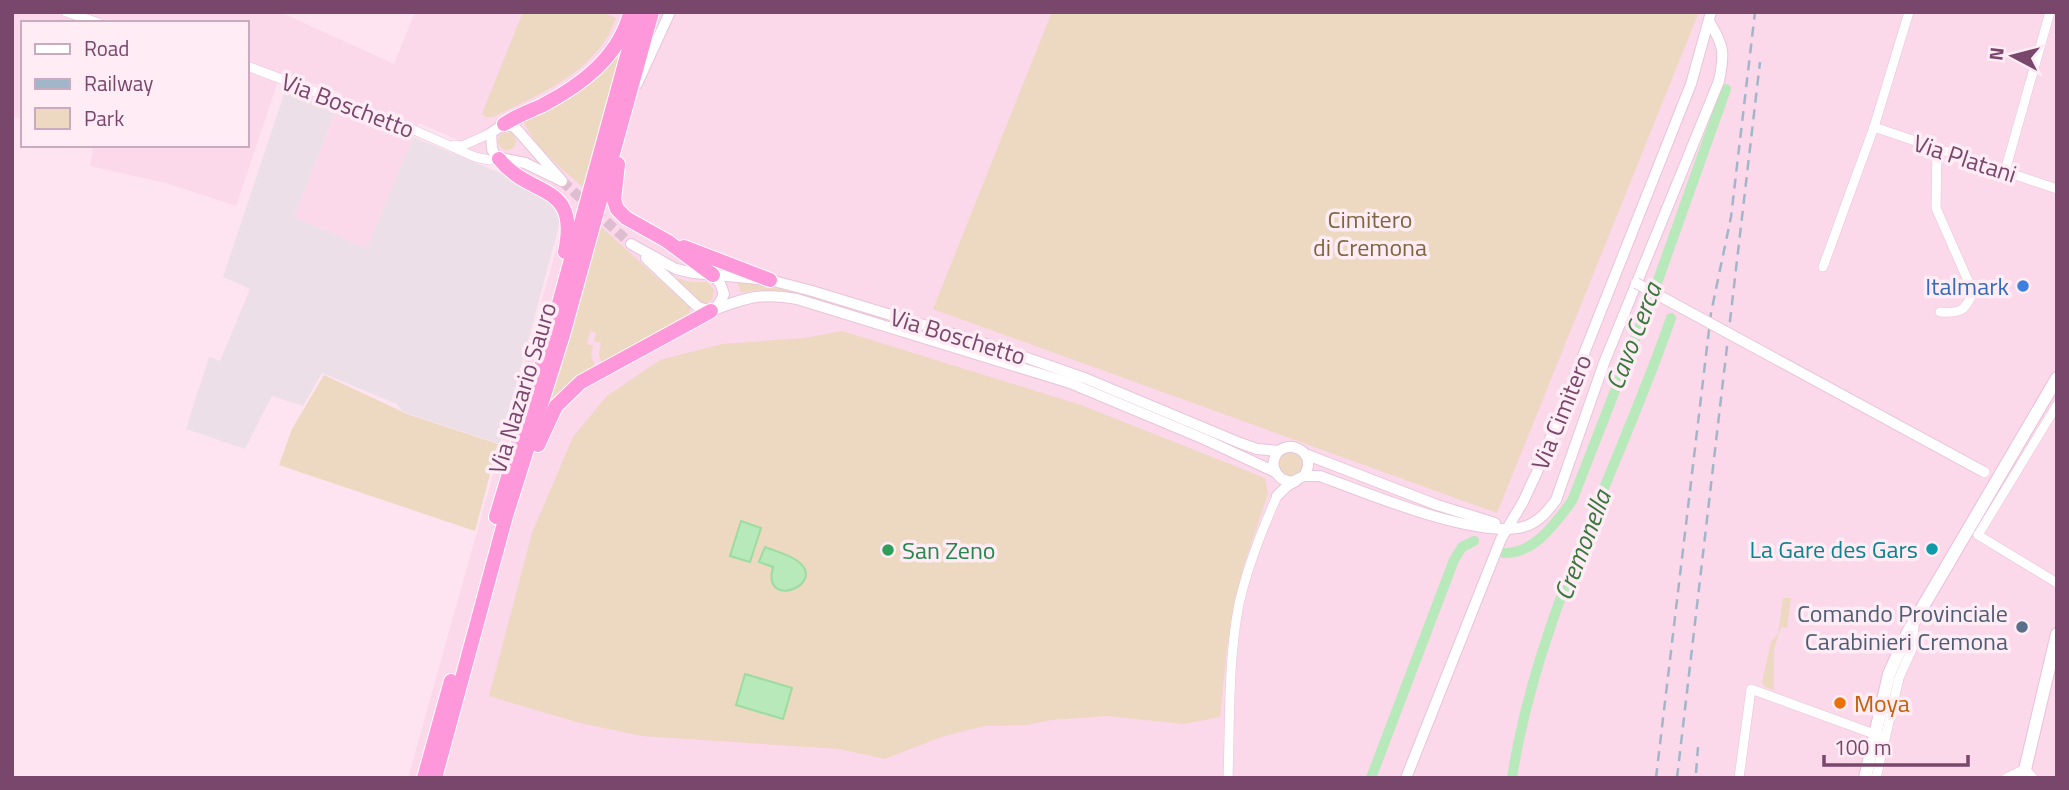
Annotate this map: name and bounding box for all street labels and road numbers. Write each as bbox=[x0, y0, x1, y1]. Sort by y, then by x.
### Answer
street label: Via Boschetto bbox=[276, 63, 420, 147]
street label: Via Platani bbox=[1909, 124, 2021, 192]
street label: Via Nazario Sauro bbox=[479, 298, 565, 478]
street label: Via Boschetto bbox=[886, 298, 1030, 374]
street label: Via Cimitero bbox=[1522, 349, 1600, 475]

